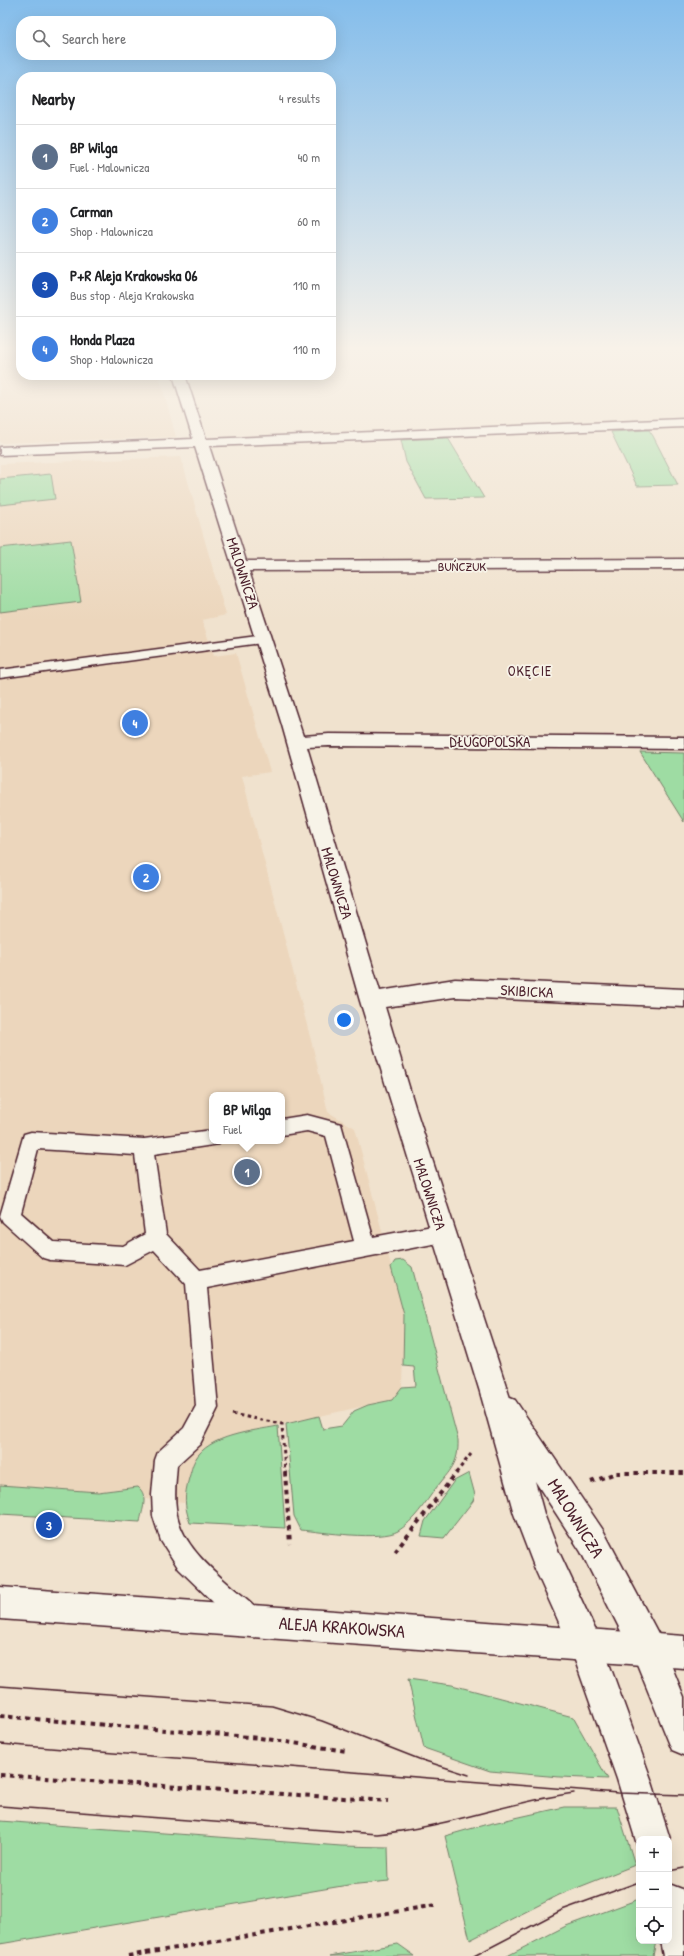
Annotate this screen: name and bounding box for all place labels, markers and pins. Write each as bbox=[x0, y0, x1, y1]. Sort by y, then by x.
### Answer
pin: 4 bbox=[122, 708, 148, 738]
pin: 2 bbox=[133, 862, 159, 892]
pin: 1 bbox=[234, 1157, 260, 1187]
pin: 3 bbox=[36, 1510, 62, 1540]

